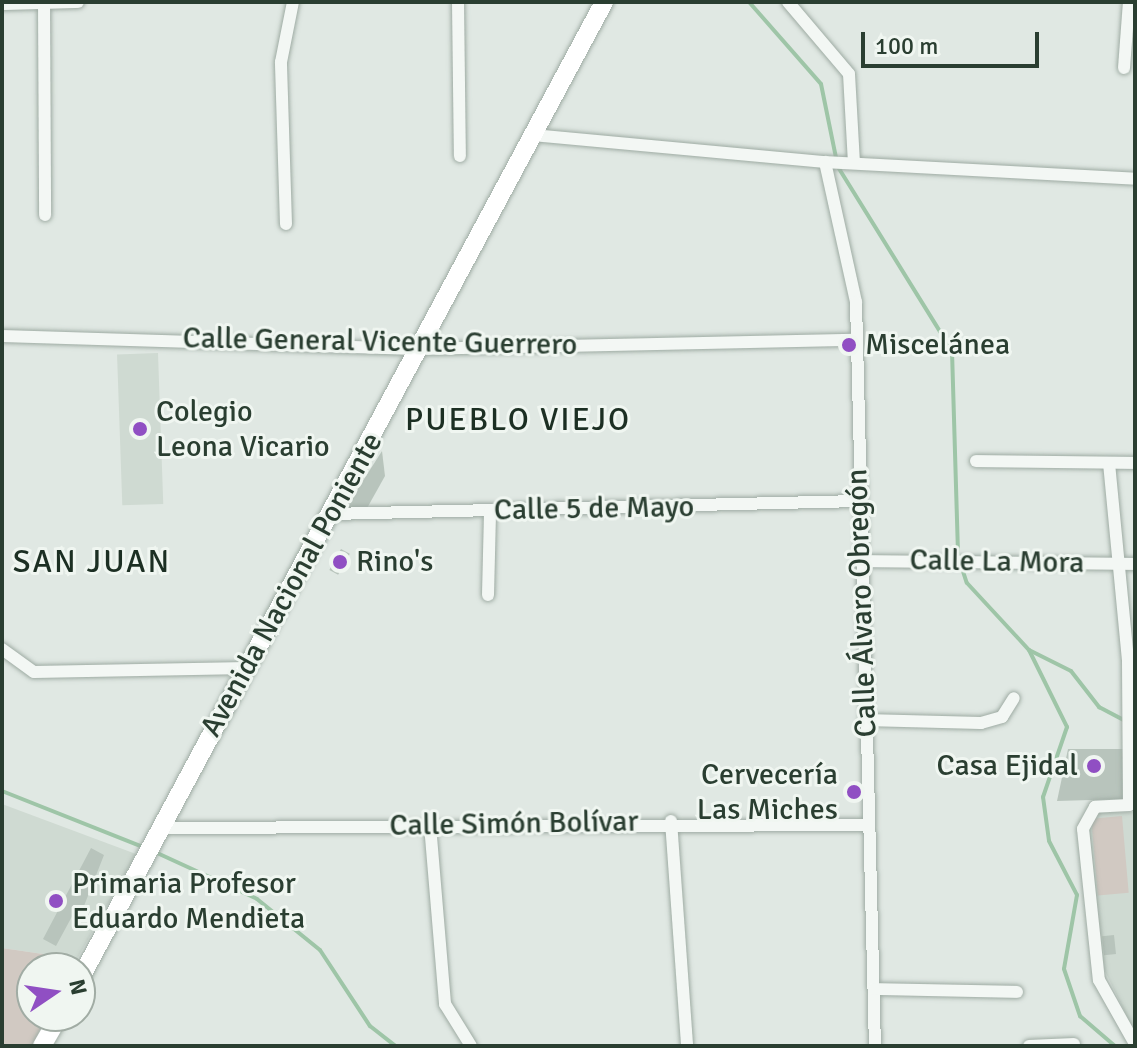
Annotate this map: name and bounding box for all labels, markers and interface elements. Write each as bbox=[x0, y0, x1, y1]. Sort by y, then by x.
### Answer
scale bar bbox=[865, 16, 1043, 66]
text: 100 m bbox=[875, 31, 938, 61]
street label: Calle General Vicente Guerrero bbox=[182, 321, 578, 363]
place label: Miscelánea bbox=[865, 327, 1010, 363]
marker: Miscelánea bbox=[840, 336, 858, 354]
place label: Colegio Leona Vicario bbox=[156, 394, 330, 464]
district label: PUEBLO VIEJO bbox=[405, 401, 631, 439]
marker: Colegio Leona Vicario bbox=[131, 420, 149, 438]
street label: Avenida Nacional Poniente bbox=[193, 427, 391, 743]
street label: Calle Álvaro Obregón bbox=[839, 468, 885, 738]
street label: Calle 5 de Mayo bbox=[494, 489, 694, 529]
street label: Calle La Mora bbox=[909, 542, 1085, 582]
district label: SAN JUAN bbox=[13, 543, 171, 581]
place label: Rino's bbox=[356, 544, 433, 580]
marker: Rino's bbox=[331, 553, 349, 571]
place label: Casa Ejidal bbox=[937, 748, 1078, 784]
place label: Cervecería Las Miches bbox=[697, 757, 838, 828]
marker: Casa Ejidal bbox=[1085, 757, 1103, 775]
marker: Cervecería Las Miches bbox=[845, 783, 863, 801]
street label: Calle Simón Bolívar bbox=[389, 804, 639, 844]
place label: Primaria Profesor Eduardo Mendieta bbox=[72, 866, 305, 936]
marker: Primaria Profesor Eduardo Mendieta bbox=[47, 892, 65, 910]
north arrow bbox=[16, 952, 96, 1032]
text: N bbox=[63, 976, 93, 997]

